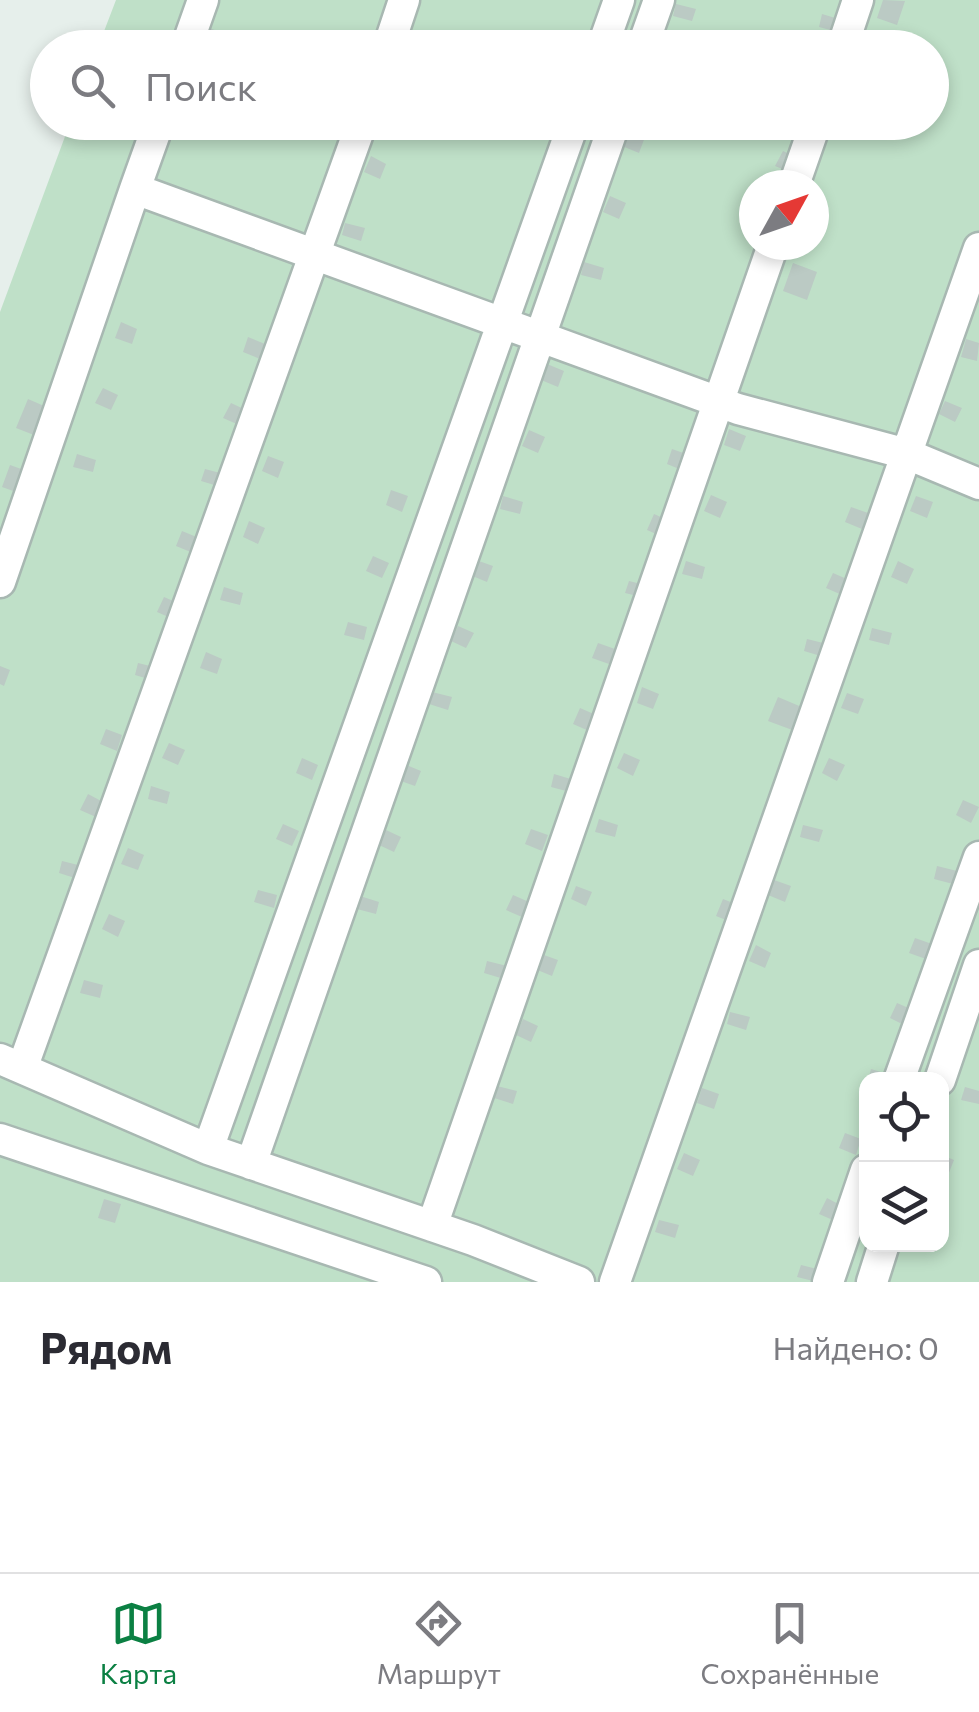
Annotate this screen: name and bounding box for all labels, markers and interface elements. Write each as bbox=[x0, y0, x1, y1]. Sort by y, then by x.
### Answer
search box bbox=[30, 30, 949, 140]
icon: search bbox=[65, 58, 120, 113]
text: Поиск bbox=[145, 62, 257, 109]
north arrow bbox=[739, 170, 829, 260]
map controls bbox=[859, 1072, 949, 1252]
button: locate bbox=[859, 1072, 949, 1162]
button: layers bbox=[859, 1162, 949, 1252]
text: Рядом bbox=[40, 1321, 172, 1373]
text: Найдено: 0 bbox=[773, 1327, 939, 1367]
tab: Карта bbox=[100, 1596, 177, 1690]
tab: Маршрут bbox=[377, 1596, 501, 1690]
tab: Сохранённые bbox=[700, 1596, 879, 1690]

